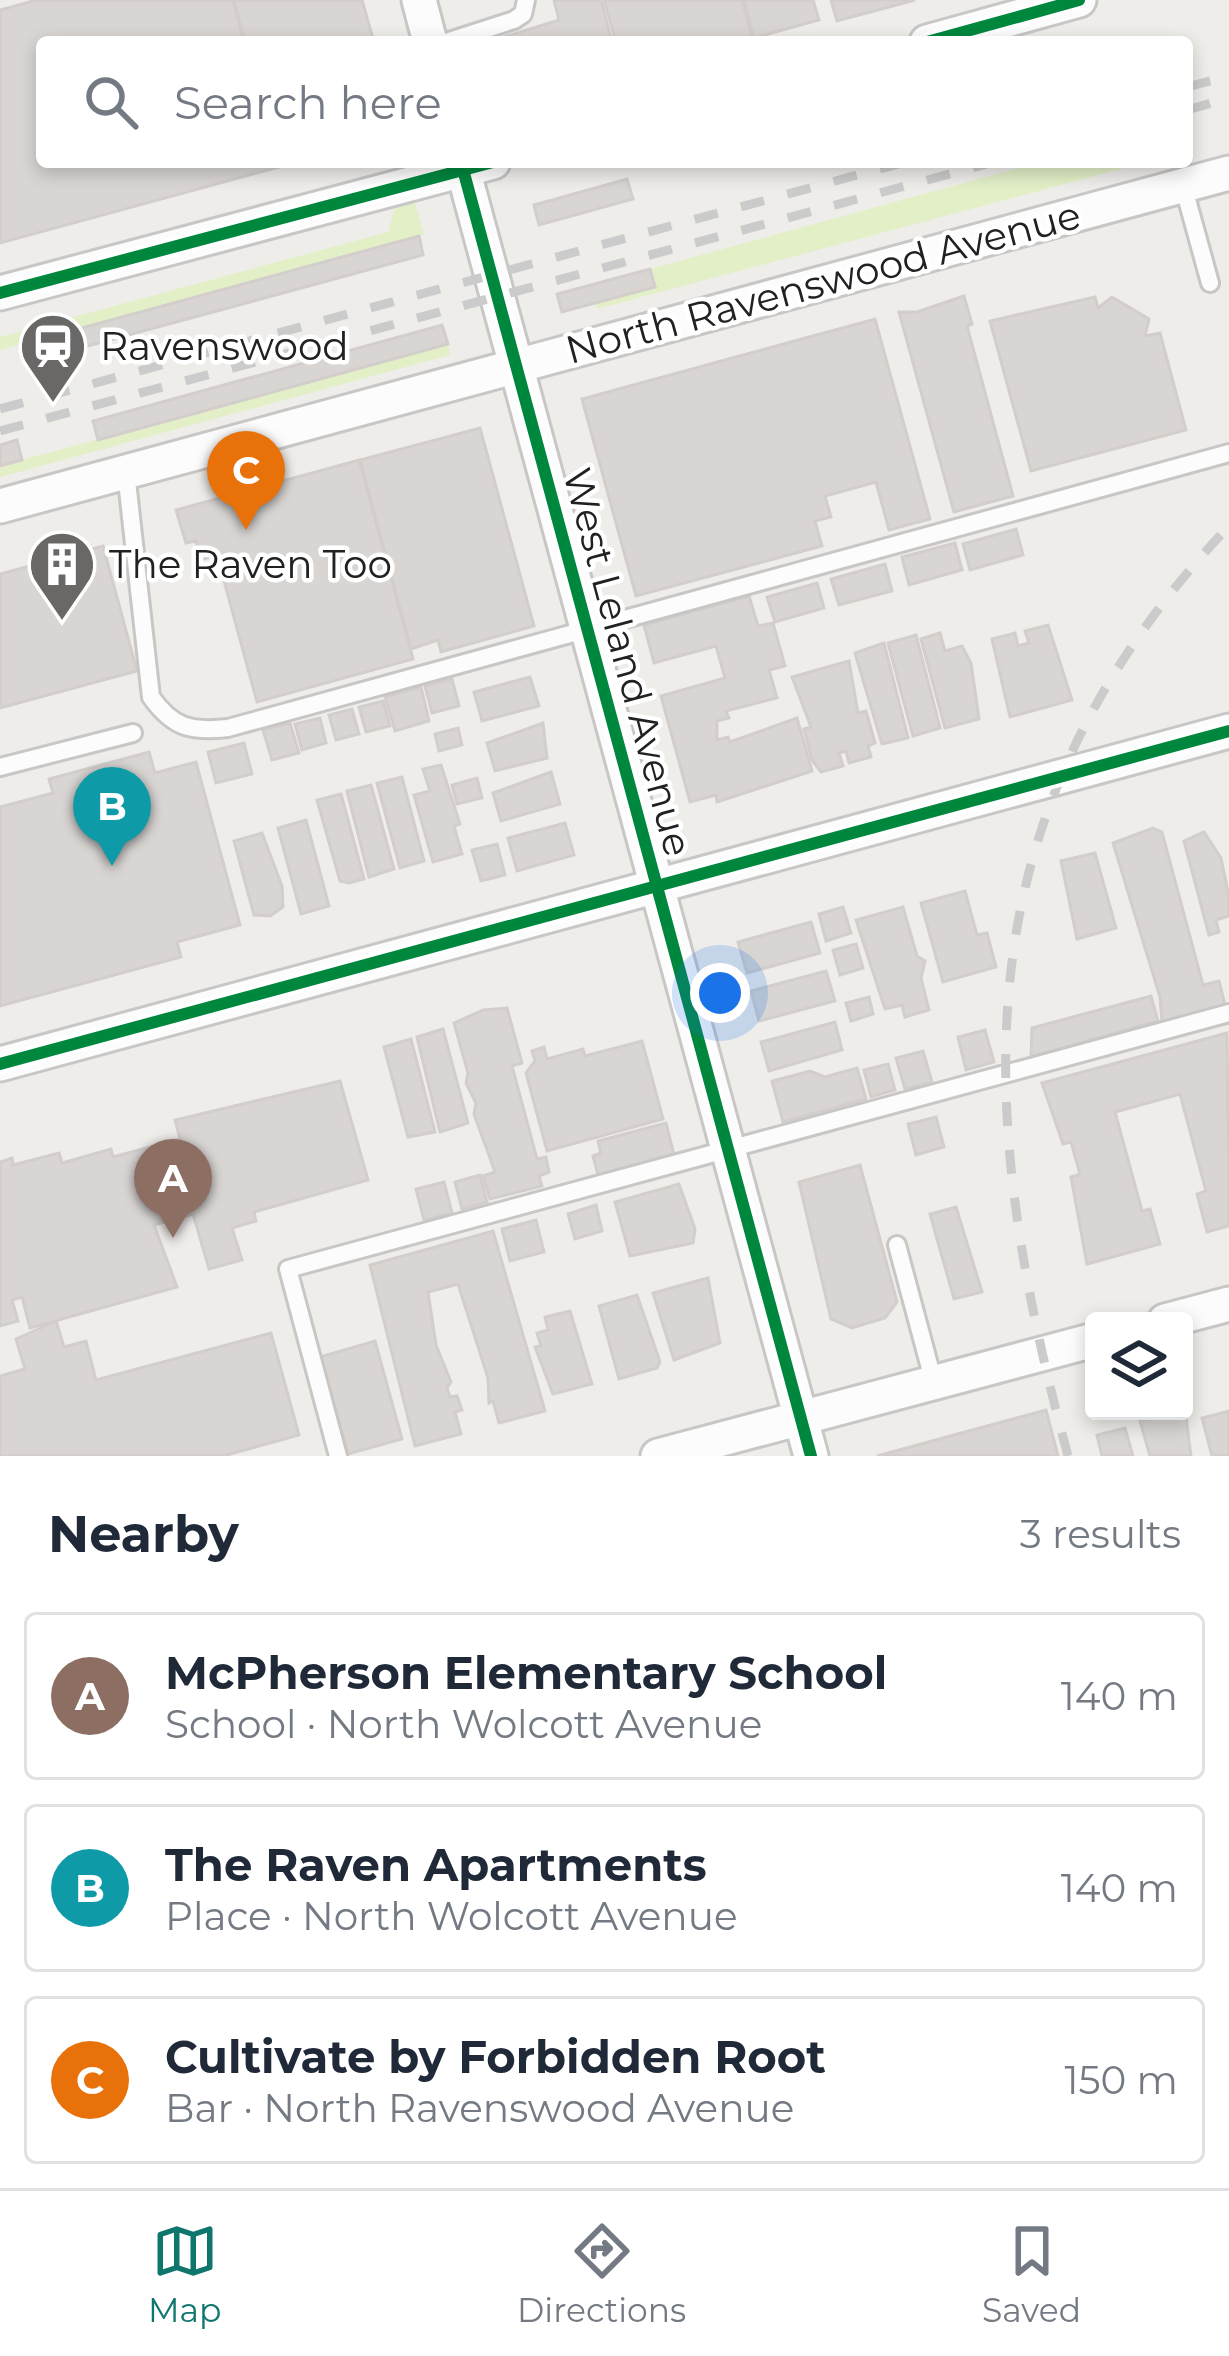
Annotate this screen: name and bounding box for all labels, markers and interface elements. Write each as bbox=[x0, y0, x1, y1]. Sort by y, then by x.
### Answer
search box bbox=[36, 36, 1193, 168]
icon: search bbox=[78, 69, 144, 135]
text: Search here bbox=[174, 75, 442, 130]
street label: North Ravenswood Avenue bbox=[560, 190, 1086, 374]
station icon: Ravenswood bbox=[18, 311, 88, 405]
place label: Ravenswood bbox=[100, 322, 349, 370]
pin: C bbox=[207, 431, 285, 530]
street label: West Leland Avenue bbox=[553, 463, 703, 861]
building icon: The Raven Too bbox=[27, 529, 97, 623]
place label: The Raven Too bbox=[109, 540, 392, 588]
pin: B bbox=[73, 767, 151, 866]
your location bbox=[690, 963, 750, 1023]
pin: A bbox=[134, 1139, 212, 1238]
map controls bbox=[1085, 1312, 1193, 1420]
button: layers bbox=[1085, 1312, 1193, 1420]
text: Nearby bbox=[48, 1503, 239, 1565]
text: 3 results bbox=[1020, 1510, 1181, 1558]
text: McPherson Elementary School bbox=[165, 1645, 887, 1700]
text: A bbox=[75, 1672, 105, 1720]
text: 140 m bbox=[1061, 1672, 1178, 1720]
text: School · North Wolcott Avenue bbox=[165, 1700, 762, 1748]
text: The Raven Apartments bbox=[165, 1837, 707, 1892]
text: B bbox=[75, 1864, 105, 1912]
text: 140 m bbox=[1061, 1864, 1178, 1912]
text: Place · North Wolcott Avenue bbox=[165, 1892, 737, 1940]
text: Cultivate by Forbidden Root bbox=[165, 2029, 826, 2084]
text: C bbox=[76, 2056, 104, 2104]
text: 150 m bbox=[1064, 2056, 1178, 2104]
text: Bar · North Ravenswood Avenue bbox=[165, 2084, 794, 2132]
tab: Map bbox=[148, 2218, 221, 2330]
tab: Directions bbox=[517, 2218, 686, 2330]
tab: Saved bbox=[982, 2218, 1081, 2330]

